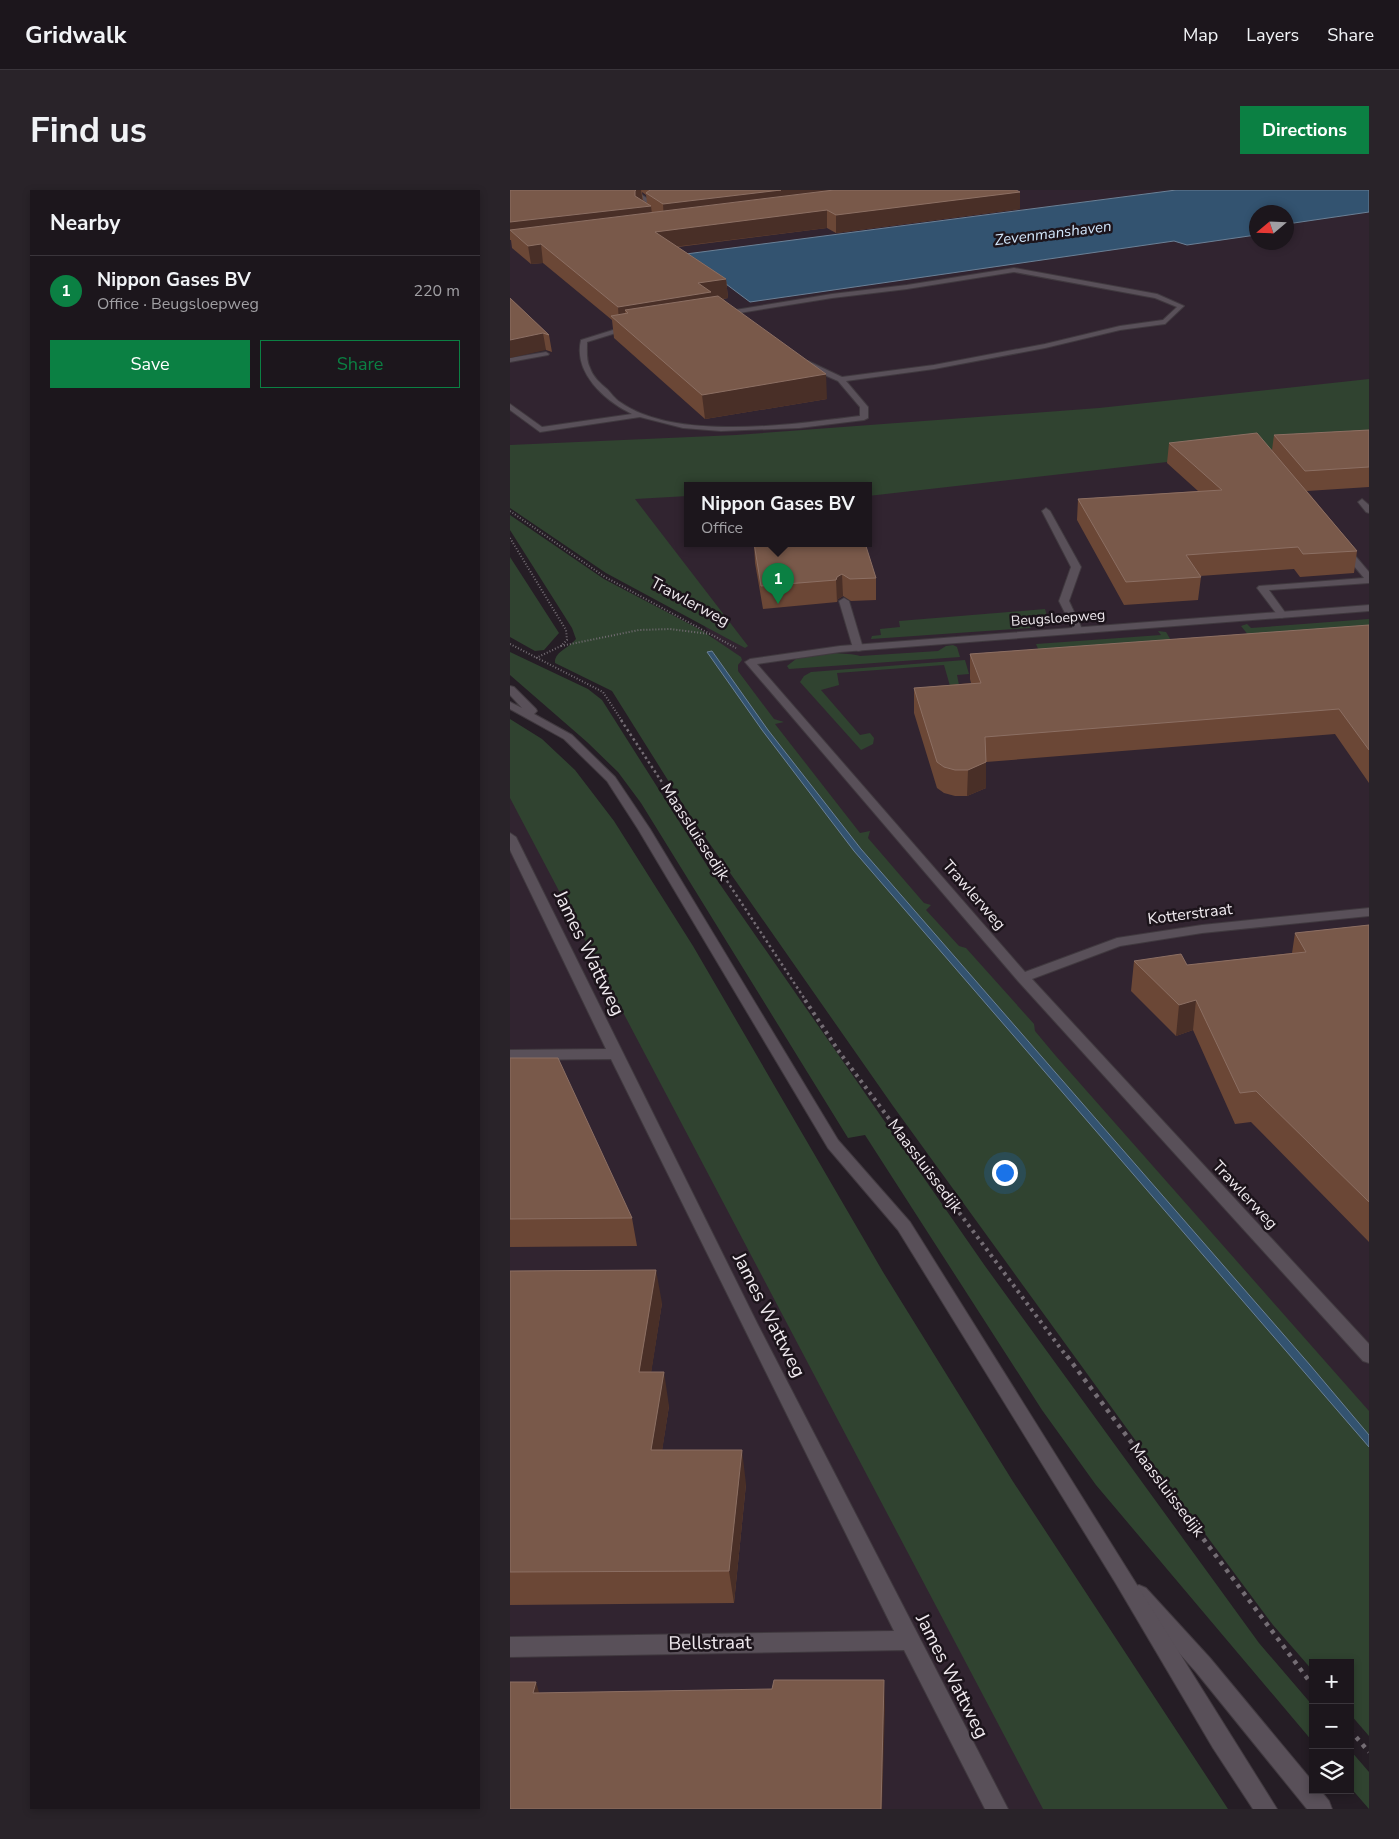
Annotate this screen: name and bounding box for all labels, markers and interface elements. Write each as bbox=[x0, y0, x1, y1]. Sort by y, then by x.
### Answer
text: Gridwalk bbox=[25, 19, 126, 51]
text: Map bbox=[1183, 23, 1218, 47]
text: Layers bbox=[1246, 23, 1299, 47]
text: Share bbox=[1327, 23, 1374, 47]
button: Directions bbox=[1240, 106, 1369, 154]
text: Find us bbox=[30, 107, 147, 154]
north arrow bbox=[1249, 205, 1294, 250]
text: Nearby bbox=[50, 209, 120, 237]
water label: Zevenmanshaven bbox=[993, 216, 1113, 250]
text: Nippon Gases BV bbox=[97, 267, 251, 293]
text: 1 bbox=[61, 280, 71, 302]
text: 220 m bbox=[413, 280, 460, 302]
text: Office · Beugsloepweg bbox=[97, 293, 259, 315]
button: Save bbox=[50, 340, 250, 388]
button: Share bbox=[260, 340, 460, 388]
popup bbox=[684, 482, 872, 547]
text: Nippon Gases BV bbox=[701, 491, 855, 517]
text: Office bbox=[701, 517, 743, 539]
pin: 1 bbox=[762, 563, 794, 604]
street label: Trawlerweg bbox=[647, 572, 733, 632]
street label: Beugsloepweg bbox=[1010, 605, 1106, 631]
street label: Maassluissedijk bbox=[655, 779, 735, 886]
street label: Trawlerweg bbox=[937, 855, 1011, 935]
street label: James Wattweg bbox=[547, 885, 631, 1020]
street label: Kotterstraat bbox=[1146, 898, 1234, 930]
street label: Maassluissedijk bbox=[882, 1115, 968, 1218]
street label: Trawlerweg bbox=[1207, 1156, 1283, 1234]
your location bbox=[992, 1160, 1018, 1186]
street label: James Wattweg bbox=[726, 1247, 812, 1382]
street label: Maassluissedijk bbox=[1124, 1439, 1210, 1542]
street label: James Wattweg bbox=[909, 1608, 995, 1743]
street label: Bellstraat bbox=[668, 1629, 752, 1657]
map controls bbox=[1309, 1659, 1354, 1794]
button: + bbox=[1309, 1659, 1354, 1704]
button: − bbox=[1309, 1704, 1354, 1749]
button: layers bbox=[1309, 1749, 1354, 1794]

